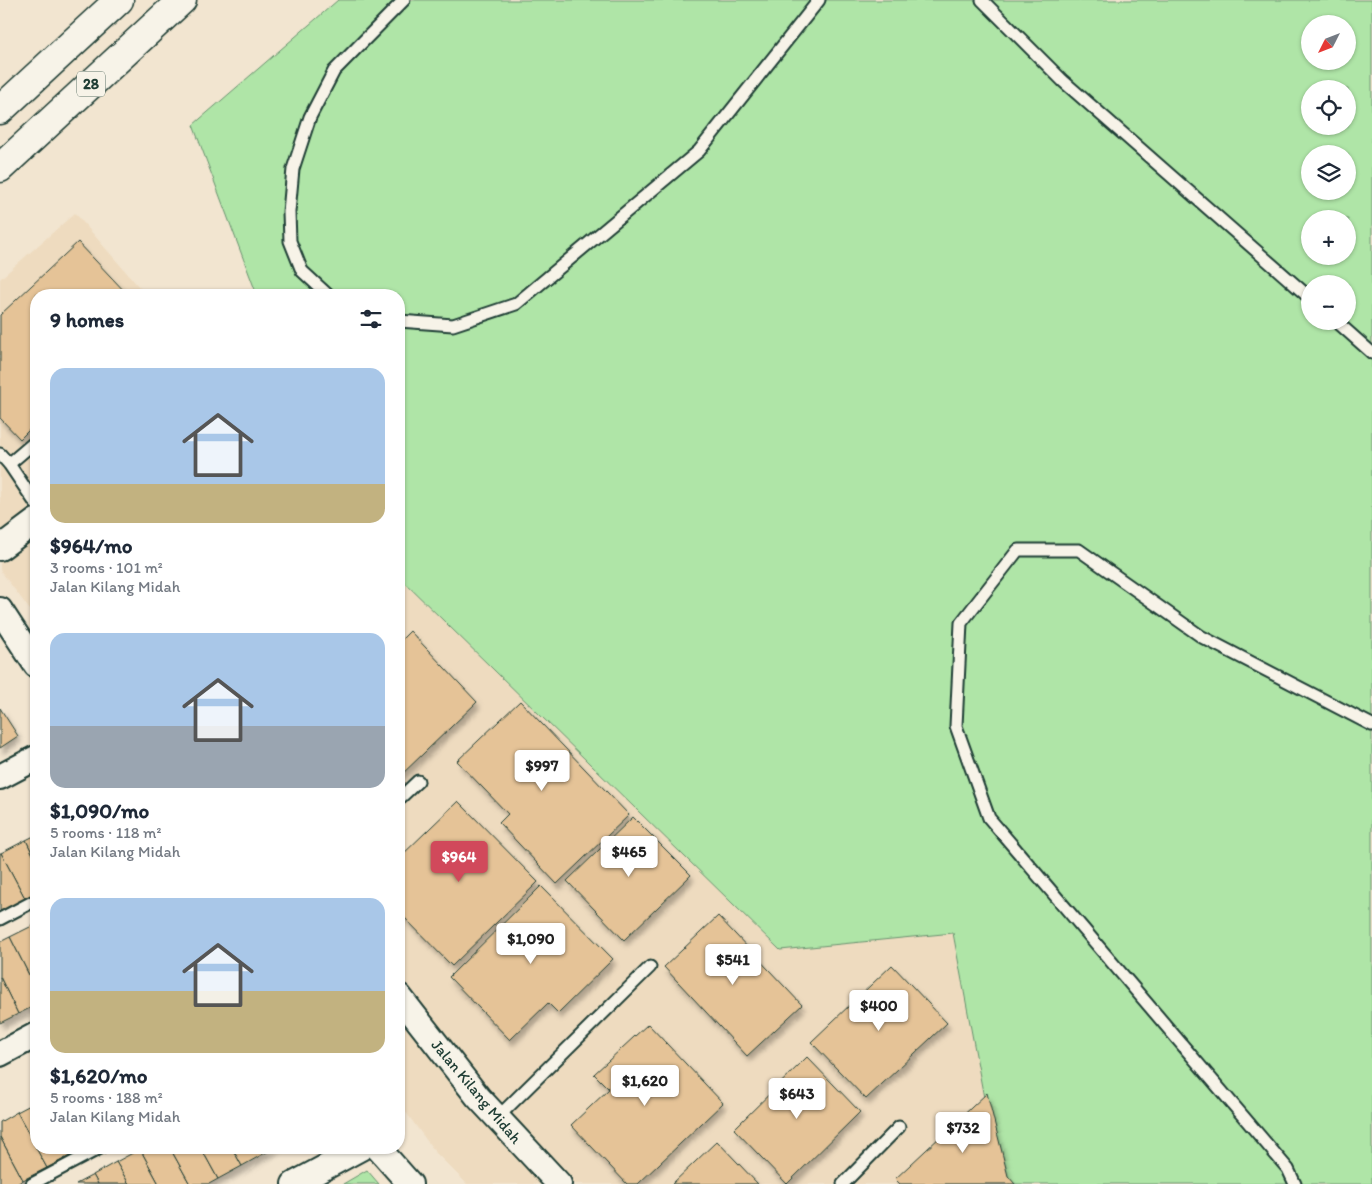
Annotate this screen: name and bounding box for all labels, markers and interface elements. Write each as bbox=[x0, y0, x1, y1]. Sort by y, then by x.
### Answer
north arrow bbox=[1301, 15, 1356, 70]
map controls bbox=[1301, 15, 1356, 330]
road number: 28 bbox=[77, 72, 105, 96]
button: locate bbox=[1301, 80, 1356, 135]
button: layers bbox=[1301, 145, 1356, 200]
button: + bbox=[1301, 210, 1356, 265]
button: − bbox=[1301, 275, 1356, 330]
icon: filters bbox=[357, 305, 385, 333]
text: 9 homes bbox=[50, 307, 124, 332]
icon: home bbox=[173, 400, 263, 490]
text: $964/mo bbox=[50, 533, 133, 558]
text: 3 rooms · 101 m² bbox=[50, 558, 163, 577]
text: Jalan Kilang Midah bbox=[50, 577, 180, 596]
icon: home bbox=[173, 665, 263, 755]
pin: $997 bbox=[512, 750, 572, 792]
text: $997 bbox=[526, 756, 558, 775]
text: $1,090/mo bbox=[50, 798, 149, 823]
text: 5 rooms · 118 m² bbox=[50, 823, 161, 842]
pin: $465 bbox=[599, 836, 659, 878]
pin: $964 bbox=[429, 840, 489, 883]
text: Jalan Kilang Midah bbox=[50, 842, 180, 861]
text: $465 bbox=[612, 842, 646, 861]
text: $964 bbox=[442, 847, 476, 866]
pin: $1,090 bbox=[490, 922, 572, 965]
text: $1,090 bbox=[507, 929, 555, 948]
icon: home bbox=[173, 930, 263, 1020]
pin: $541 bbox=[703, 944, 763, 986]
text: $541 bbox=[716, 950, 750, 969]
pin: $400 bbox=[849, 990, 909, 1032]
text: $400 bbox=[860, 996, 898, 1015]
street label: Jalan Kilang Midah bbox=[427, 1035, 526, 1148]
text: $1,620/mo bbox=[50, 1063, 148, 1088]
pin: $1,620 bbox=[604, 1064, 686, 1107]
text: $1,620 bbox=[622, 1071, 668, 1090]
pin: $643 bbox=[767, 1078, 827, 1120]
text: $643 bbox=[780, 1084, 814, 1103]
text: 5 rooms · 188 m² bbox=[50, 1088, 163, 1107]
text: Jalan Kilang Midah bbox=[50, 1107, 180, 1126]
pin: $732 bbox=[933, 1112, 993, 1154]
text: $732 bbox=[946, 1118, 980, 1137]

